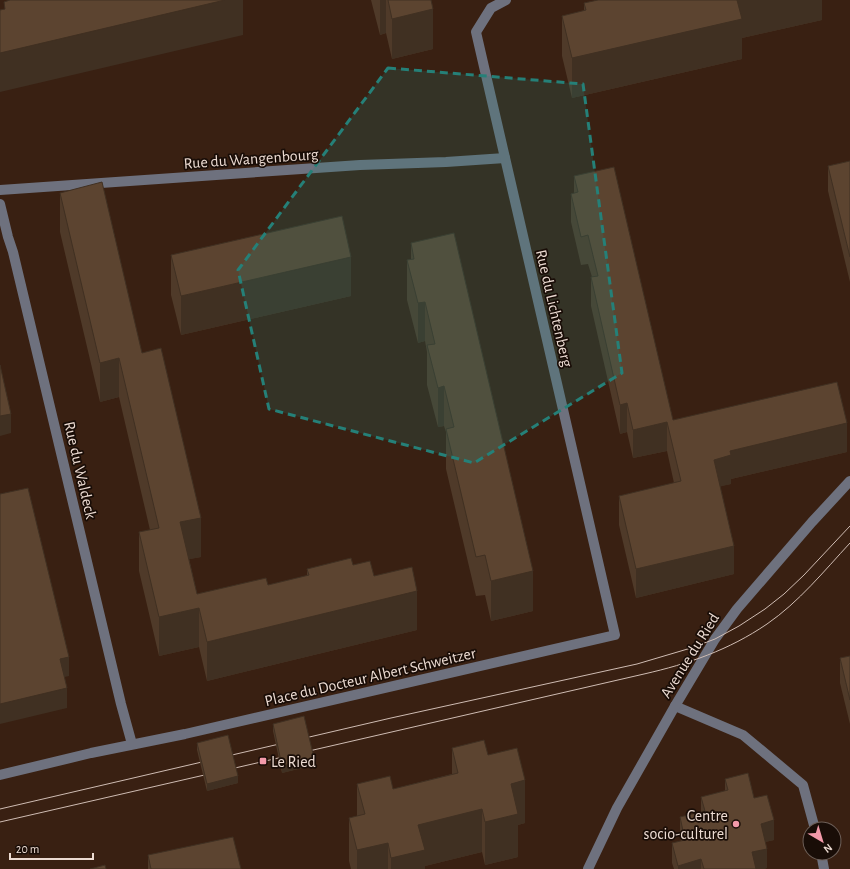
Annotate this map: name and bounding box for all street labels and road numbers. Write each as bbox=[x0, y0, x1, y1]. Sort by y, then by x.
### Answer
street label: Rue du Wangenbourg bbox=[183, 146, 319, 172]
street label: Rue du Lichtenberg bbox=[533, 248, 575, 369]
street label: Rue du Waldeck bbox=[61, 420, 99, 521]
street label: Avenue du Ried bbox=[657, 610, 722, 701]
street label: Place du Docteur Albert Schweitzer bbox=[263, 645, 478, 709]

